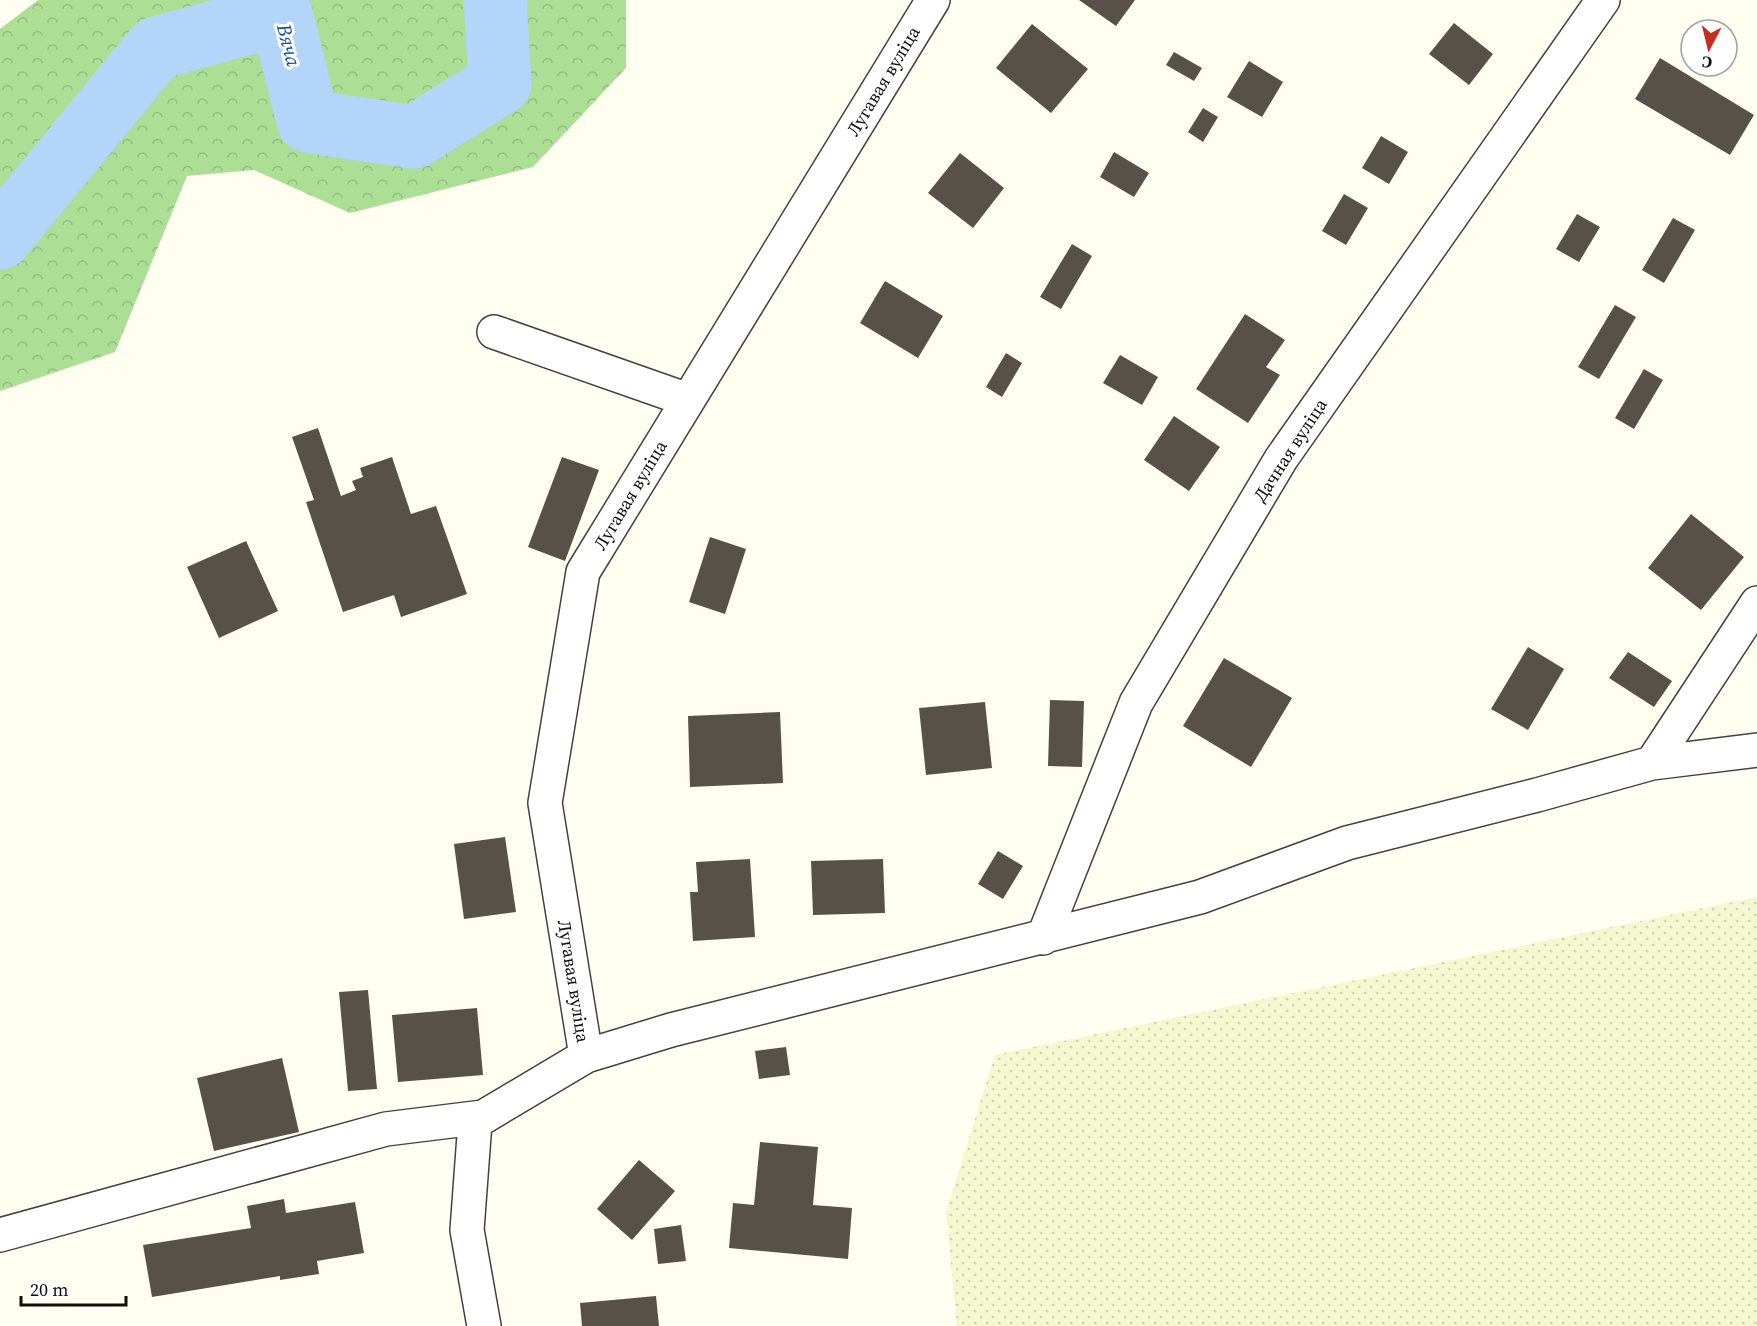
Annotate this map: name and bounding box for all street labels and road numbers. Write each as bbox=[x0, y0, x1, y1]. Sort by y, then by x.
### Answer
street label: Лугавая вуліца bbox=[840, 21, 926, 141]
street label: Дачная вуліца bbox=[1247, 393, 1333, 507]
street label: Лугавая вуліца bbox=[587, 435, 673, 555]
street label: Лугавая вуліца bbox=[552, 918, 596, 1045]

